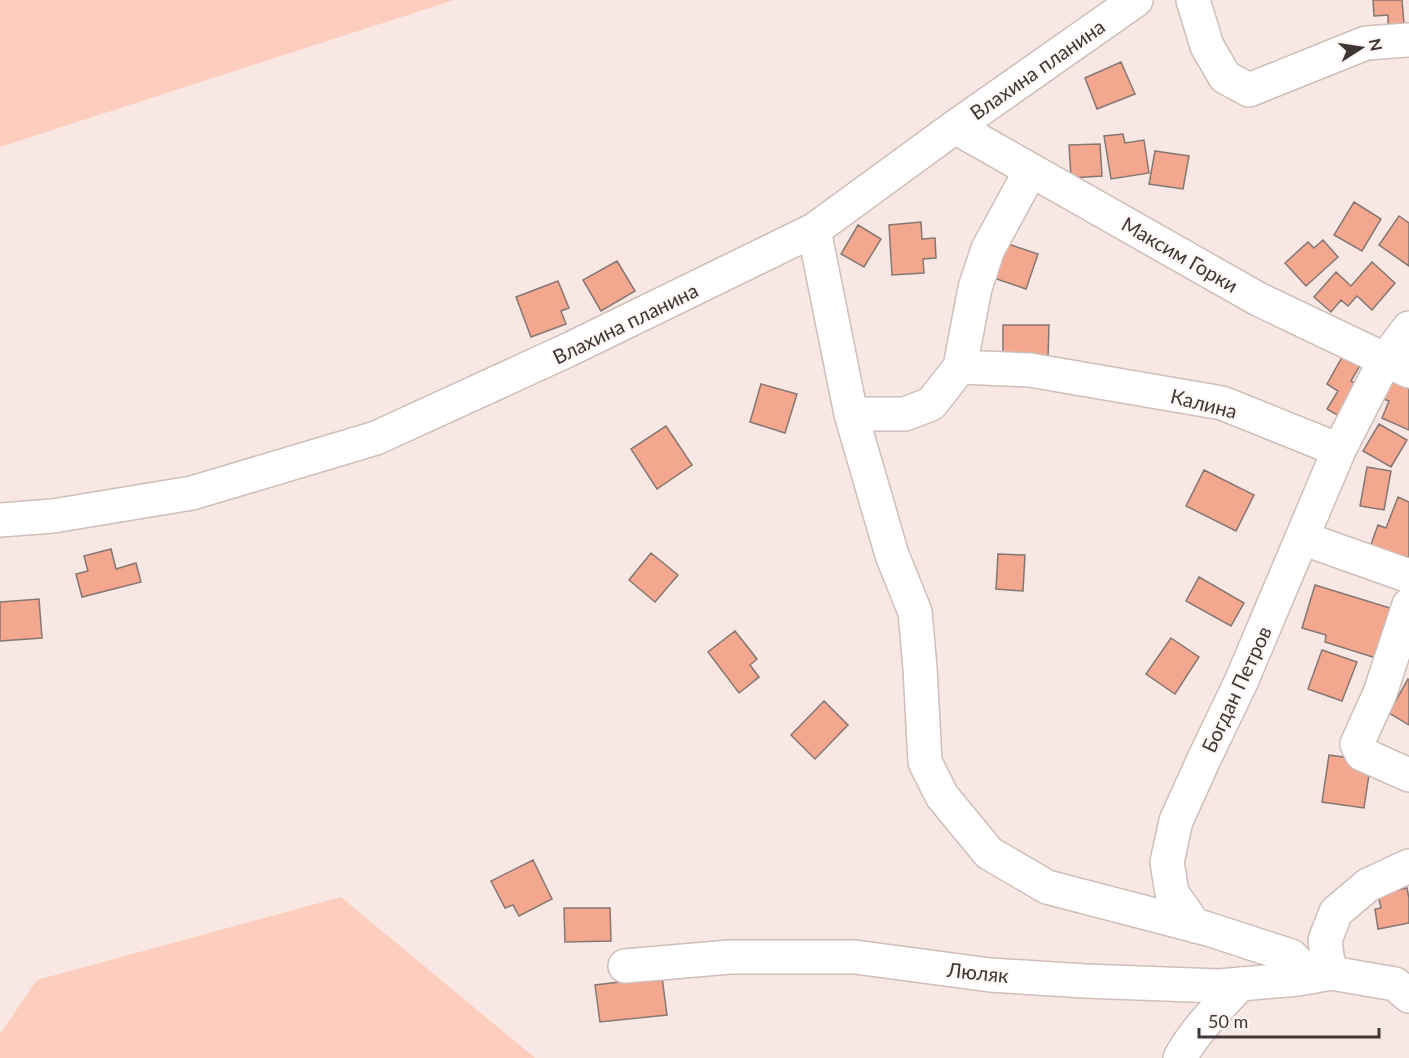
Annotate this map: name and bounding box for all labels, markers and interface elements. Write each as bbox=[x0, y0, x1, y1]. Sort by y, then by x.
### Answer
street label: Влахина планина bbox=[965, 14, 1109, 124]
north arrow bbox=[1331, 18, 1391, 78]
text: N bbox=[1366, 37, 1387, 53]
street label: Максим Горки bbox=[1118, 211, 1242, 297]
street label: Влахина планина bbox=[548, 277, 702, 369]
street label: Калина bbox=[1168, 383, 1240, 423]
street label: Богдан Петров bbox=[1196, 622, 1276, 756]
street label: Люляк bbox=[945, 957, 1011, 987]
scale bar bbox=[1199, 1001, 1379, 1039]
text: 50 m bbox=[1208, 1010, 1248, 1032]

